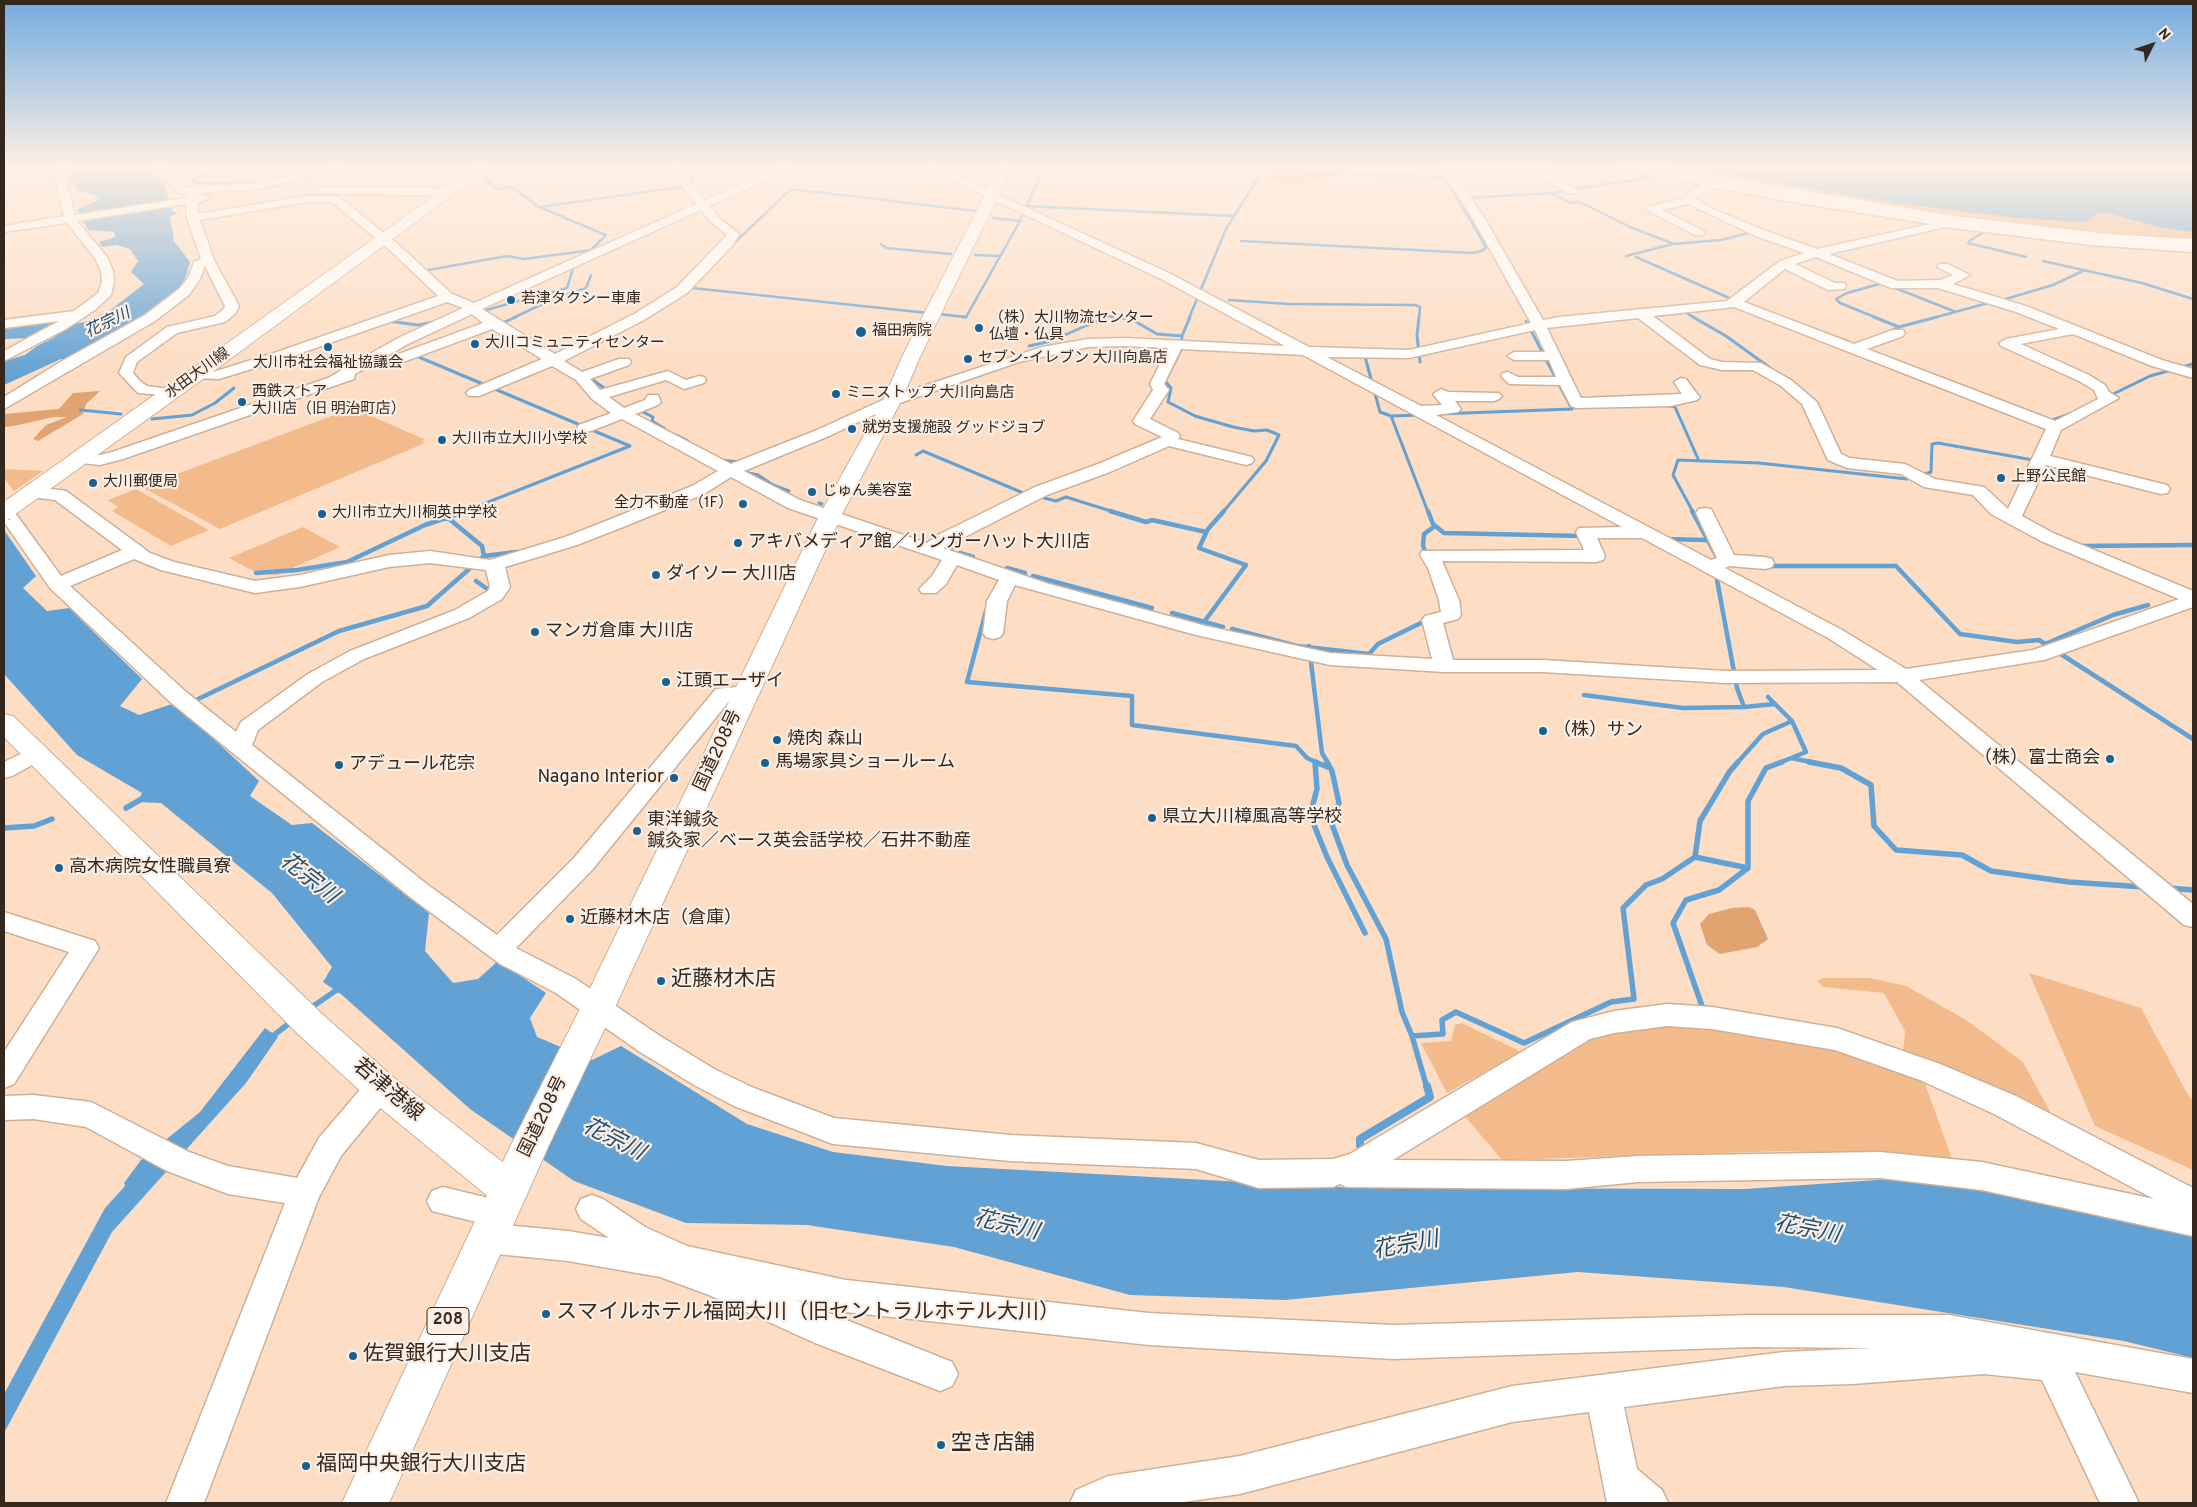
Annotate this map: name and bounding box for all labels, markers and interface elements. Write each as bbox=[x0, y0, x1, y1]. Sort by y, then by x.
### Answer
north arrow bbox=[2127, 20, 2177, 70]
text: N bbox=[2154, 25, 2173, 44]
place label: 若津タクシー車庫 bbox=[521, 291, 641, 309]
marker: 若津タクシー車庫 bbox=[505, 294, 517, 306]
water label: 花宗川 bbox=[82, 305, 134, 343]
place label: （株）大川物流センター 仏壇・仏具 bbox=[989, 310, 1154, 345]
marker: （株）大川物流センター 仏壇・仏具 bbox=[973, 322, 985, 334]
place label: 福田病院 bbox=[872, 323, 932, 341]
marker: 福田病院 bbox=[854, 325, 868, 339]
place label: 大川コミュニティセンター bbox=[485, 335, 665, 353]
marker: 大川コミュニティセンター bbox=[469, 338, 481, 350]
marker: 大川市社会福祉協議会 bbox=[322, 341, 334, 353]
street label: 水田大川線 bbox=[162, 345, 234, 403]
place label: セブン-イレブン 大川向島店 bbox=[978, 350, 1168, 368]
marker: セブン-イレブン 大川向島店 bbox=[962, 353, 974, 365]
place label: 大川市社会福祉協議会 bbox=[253, 355, 403, 373]
place label: 西鉄ストア 大川店（旧 明治町店） bbox=[252, 384, 406, 419]
place label: ミニストップ 大川向島店 bbox=[846, 385, 1015, 403]
marker: ミニストップ 大川向島店 bbox=[830, 388, 842, 400]
marker: 西鉄ストア 大川店（旧 明治町店） bbox=[236, 396, 248, 408]
place label: 就労支援施設 グッドジョブ bbox=[862, 420, 1046, 438]
marker: 就労支援施設 グッドジョブ bbox=[846, 423, 858, 435]
place label: 大川市立大川小学校 bbox=[452, 431, 587, 449]
marker: 大川市立大川小学校 bbox=[436, 434, 448, 446]
place label: 上野公民館 bbox=[2011, 469, 2086, 487]
marker: 上野公民館 bbox=[1995, 472, 2007, 484]
place label: 大川郵便局 bbox=[103, 474, 178, 492]
marker: 大川郵便局 bbox=[87, 477, 99, 489]
place label: じゅん美容室 bbox=[822, 483, 912, 501]
marker: じゅん美容室 bbox=[806, 486, 818, 498]
place label: 全力不動産（1F） bbox=[614, 495, 733, 513]
marker: 全力不動産（1F） bbox=[737, 498, 749, 510]
place label: 大川市立大川桐英中学校 bbox=[332, 505, 497, 523]
marker: 大川市立大川桐英中学校 bbox=[316, 508, 328, 520]
place label: アキバメディア館／リンガーハット大川店 bbox=[748, 532, 1090, 554]
marker: アキバメディア館／リンガーハット大川店 bbox=[732, 537, 744, 549]
place label: ダイソー 大川店 bbox=[666, 564, 796, 586]
marker: ダイソー 大川店 bbox=[650, 569, 662, 581]
place label: マンガ倉庫 大川店 bbox=[545, 621, 693, 643]
marker: マンガ倉庫 大川店 bbox=[529, 626, 541, 638]
place label: 江頭エーザイ bbox=[676, 671, 784, 693]
marker: 江頭エーザイ bbox=[660, 676, 672, 688]
street label: 国道208号 bbox=[691, 707, 747, 795]
place label: （株）サン bbox=[1553, 720, 1643, 742]
marker: （株）サン bbox=[1537, 725, 1549, 737]
place label: 焼肉 森山 bbox=[787, 729, 863, 751]
marker: 焼肉 森山 bbox=[771, 734, 783, 746]
place label: （株）富士商会 bbox=[1974, 748, 2100, 770]
place label: 馬場家具ショールーム bbox=[775, 752, 955, 774]
marker: （株）富士商会 bbox=[2104, 753, 2116, 765]
place label: アデュール花宗 bbox=[349, 754, 475, 776]
marker: 馬場家具ショールーム bbox=[759, 757, 771, 769]
marker: アデュール花宗 bbox=[333, 759, 345, 771]
place label: Nagano Interior bbox=[538, 767, 664, 789]
marker: Nagano Interior bbox=[668, 772, 680, 784]
place label: 県立大川樟風高等学校 bbox=[1162, 807, 1342, 829]
place label: 東洋鍼灸 鍼灸家／ベース英会話学校／石井不動産 bbox=[647, 810, 971, 852]
marker: 県立大川樟風高等学校 bbox=[1146, 812, 1158, 824]
marker: 東洋鍼灸 鍼灸家／ベース英会話学校／石井不動産 bbox=[631, 825, 643, 837]
water label: 花宗川 bbox=[274, 849, 342, 911]
place label: 高木病院女性職員寮 bbox=[69, 857, 231, 879]
marker: 高木病院女性職員寮 bbox=[53, 862, 65, 874]
place label: 近藤材木店（倉庫） bbox=[580, 908, 742, 930]
marker: 近藤材木店（倉庫） bbox=[564, 913, 576, 925]
place label: 近藤材木店 bbox=[671, 968, 776, 994]
marker: 近藤材木店 bbox=[655, 975, 667, 987]
street label: 若津港線 bbox=[347, 1054, 427, 1128]
street label: 国道208号 bbox=[515, 1073, 573, 1161]
water label: 花宗川 bbox=[578, 1114, 648, 1168]
water label: 花宗川 bbox=[971, 1207, 1041, 1247]
water label: 花宗川 bbox=[1772, 1212, 1842, 1250]
water label: 花宗川 bbox=[1371, 1228, 1441, 1266]
place label: スマイルホテル福岡大川（旧セントラルホテル大川） bbox=[556, 1301, 1060, 1327]
road number: 208 bbox=[427, 1308, 469, 1334]
marker: スマイルホテル福岡大川（旧セントラルホテル大川） bbox=[540, 1308, 552, 1320]
place label: 佐賀銀行大川支店 bbox=[363, 1343, 531, 1369]
marker: 佐賀銀行大川支店 bbox=[347, 1350, 359, 1362]
place label: 空き店舗 bbox=[951, 1432, 1035, 1458]
marker: 空き店舗 bbox=[935, 1439, 947, 1451]
place label: 福岡中央銀行大川支店 bbox=[316, 1453, 526, 1479]
marker: 福岡中央銀行大川支店 bbox=[300, 1460, 312, 1472]

